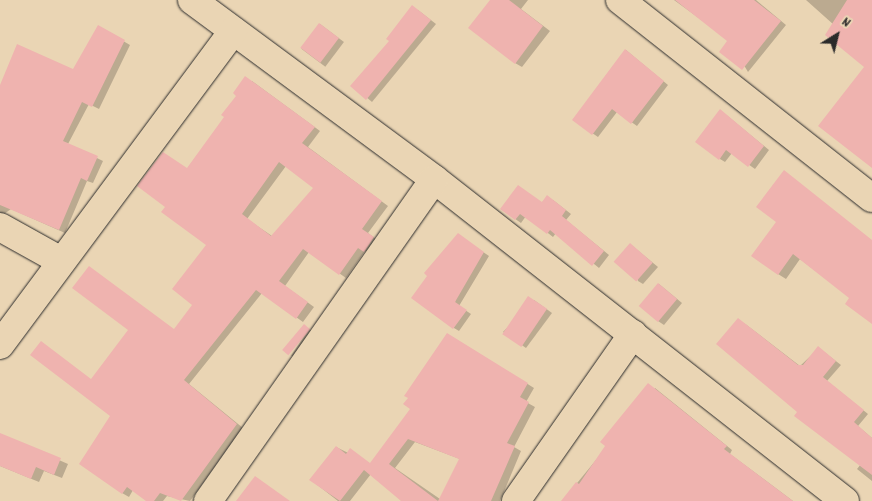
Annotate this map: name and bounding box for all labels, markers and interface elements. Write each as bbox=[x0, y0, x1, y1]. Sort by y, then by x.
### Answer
north arrow bbox=[812, 10, 862, 60]
text: N bbox=[837, 13, 854, 33]

